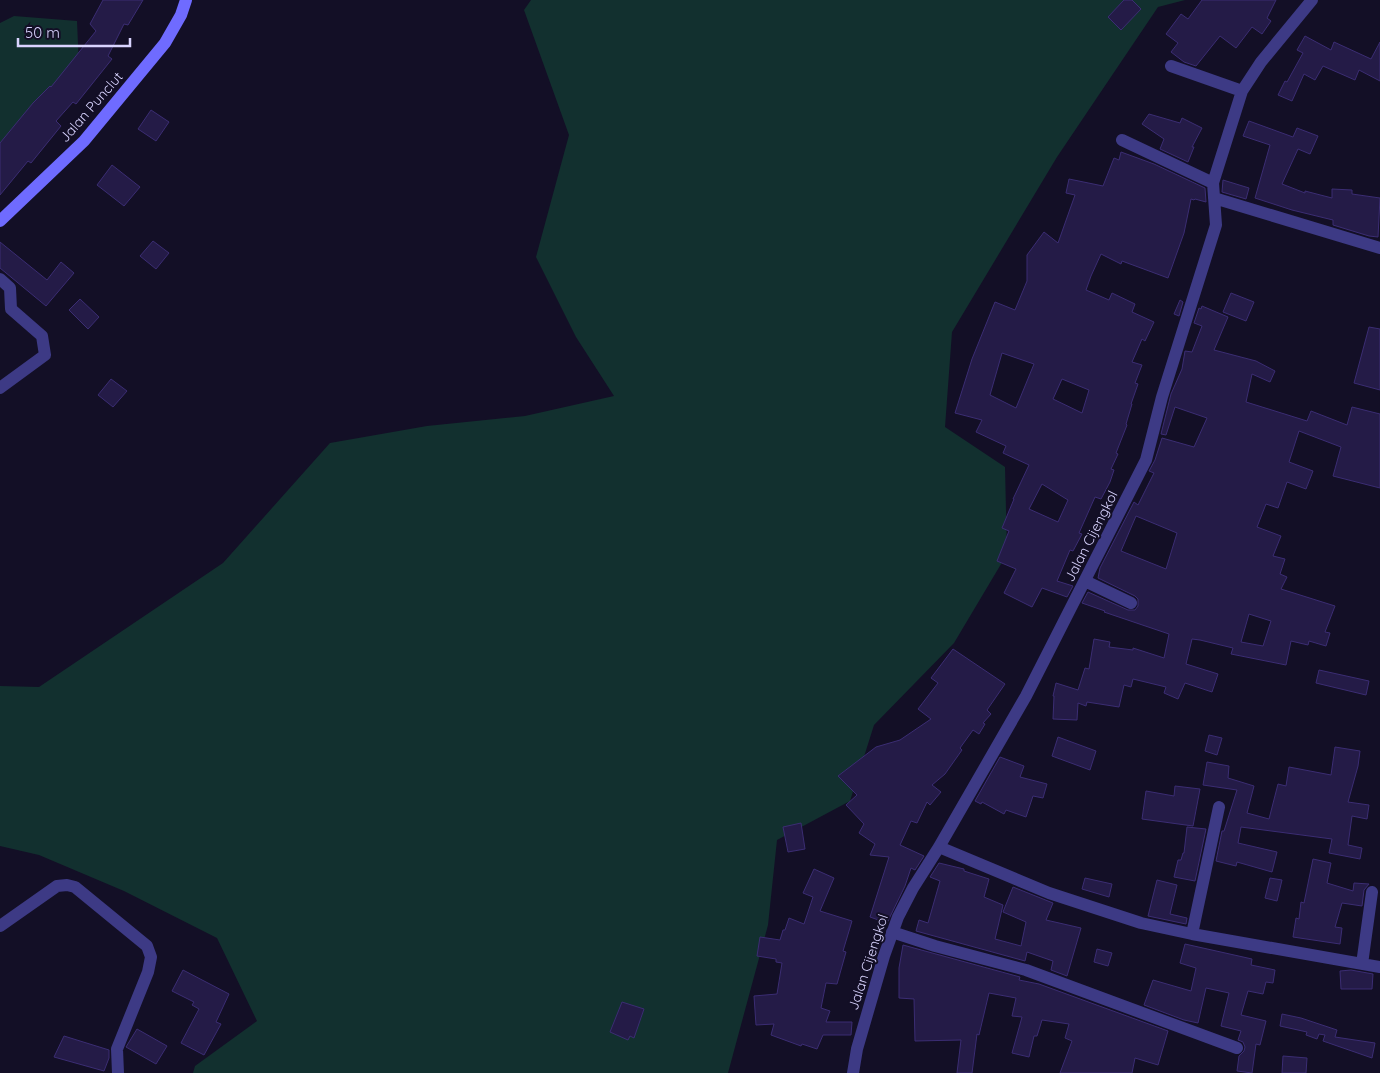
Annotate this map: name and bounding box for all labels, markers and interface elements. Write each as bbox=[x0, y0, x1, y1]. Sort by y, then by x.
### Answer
scale bar bbox=[18, 15, 130, 47]
text: 50 m bbox=[25, 23, 60, 42]
street label: Jalan Punclut bbox=[55, 68, 127, 146]
street label: Jalan Cijengkol bbox=[1060, 488, 1122, 584]
street label: Jalan Cijengkol bbox=[844, 912, 892, 1012]

